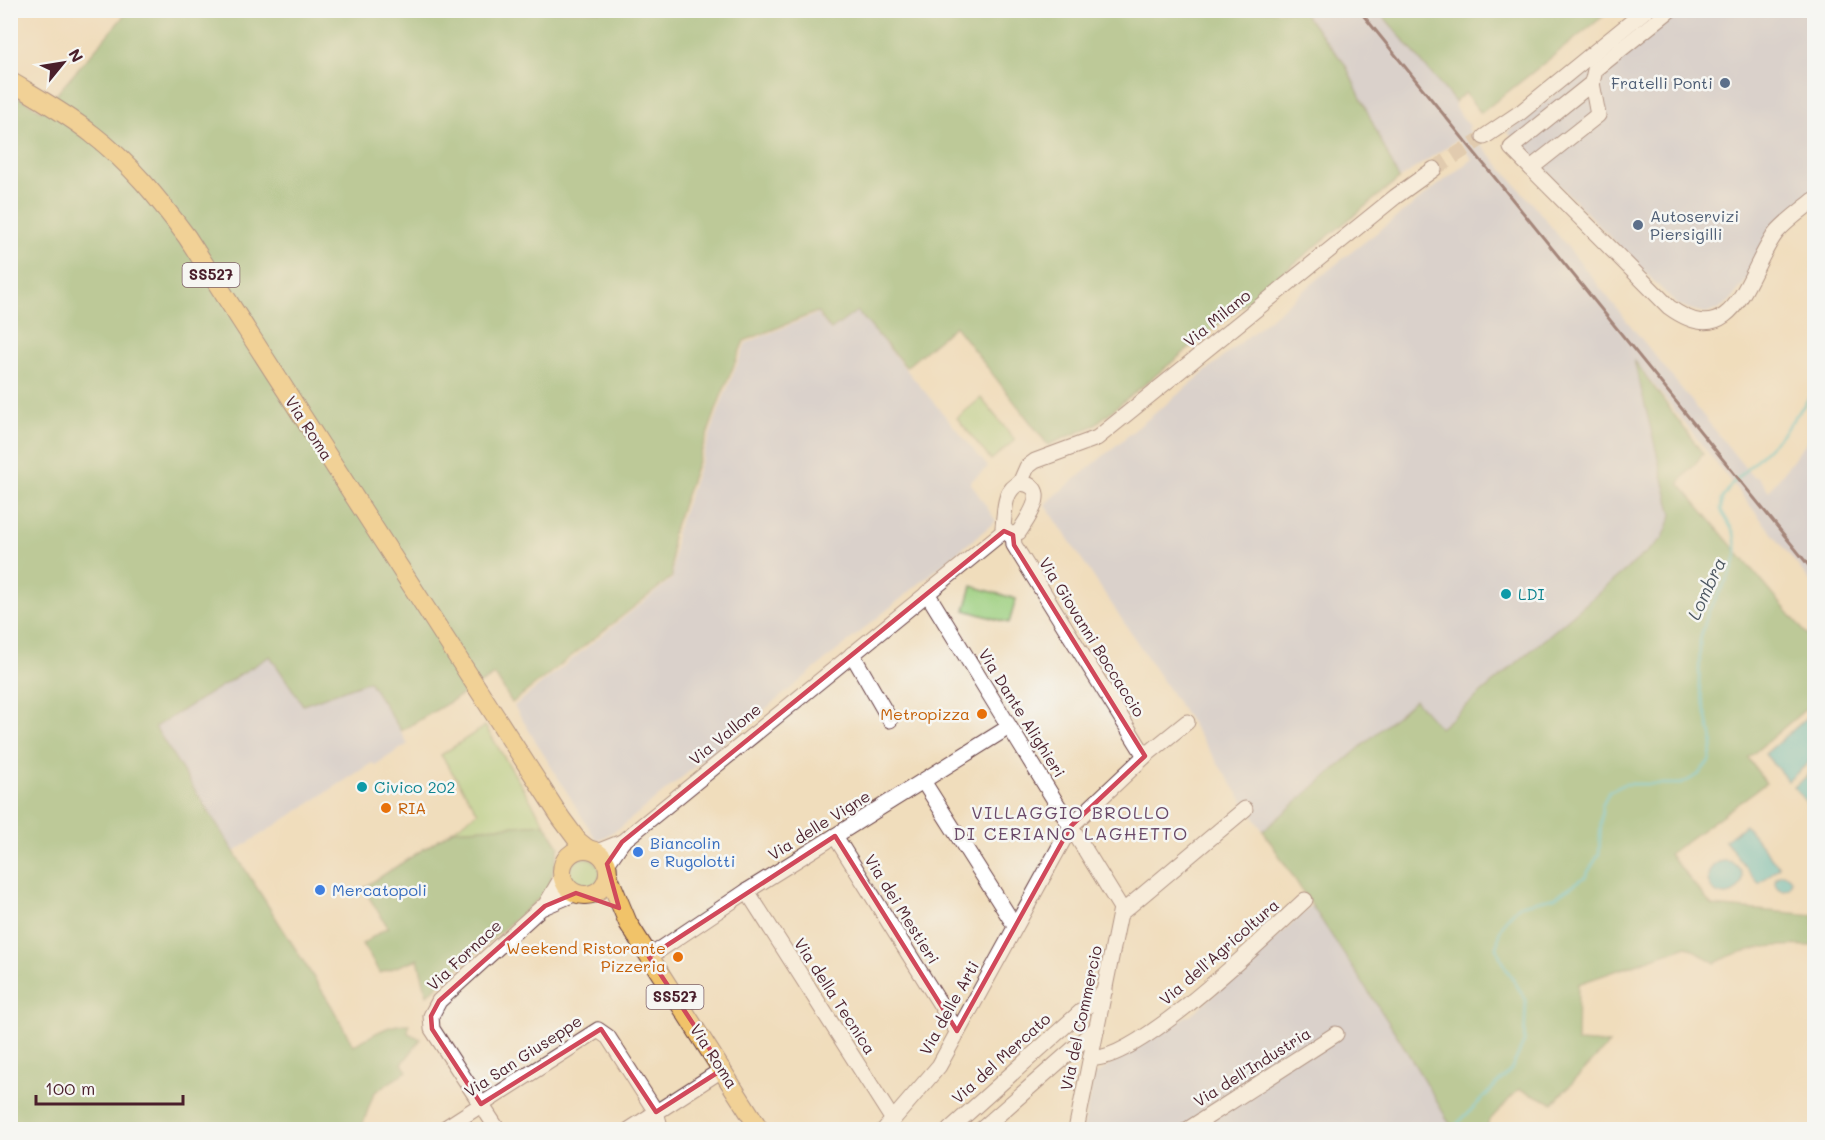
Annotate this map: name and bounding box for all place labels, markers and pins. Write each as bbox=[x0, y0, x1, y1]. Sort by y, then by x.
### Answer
place label: Fratelli Ponti bbox=[1611, 72, 1713, 93]
marker: Fratelli Ponti bbox=[1718, 76, 1732, 90]
place label: Autoservizi Piersigilli bbox=[1650, 205, 1739, 244]
marker: Autoservizi Piersigilli bbox=[1631, 218, 1645, 232]
place label: LDI bbox=[1518, 583, 1544, 604]
marker: LDI bbox=[1499, 587, 1513, 601]
place label: Metropizza bbox=[880, 703, 970, 724]
marker: Metropizza bbox=[975, 707, 989, 721]
place label: Civico 202 bbox=[374, 776, 455, 797]
marker: Civico 202 bbox=[355, 780, 369, 794]
place label: RIA bbox=[398, 797, 426, 818]
marker: RIA bbox=[379, 801, 393, 815]
place label: Biancolin e Rugolotti bbox=[650, 832, 735, 871]
marker: Biancolin e Rugolotti bbox=[631, 845, 645, 859]
place label: Mercatopoli bbox=[332, 879, 427, 900]
marker: Mercatopoli bbox=[313, 883, 327, 897]
place label: Weekend Ristorante Pizzeria bbox=[506, 937, 666, 976]
marker: Weekend Ristorante Pizzeria bbox=[671, 950, 685, 964]

